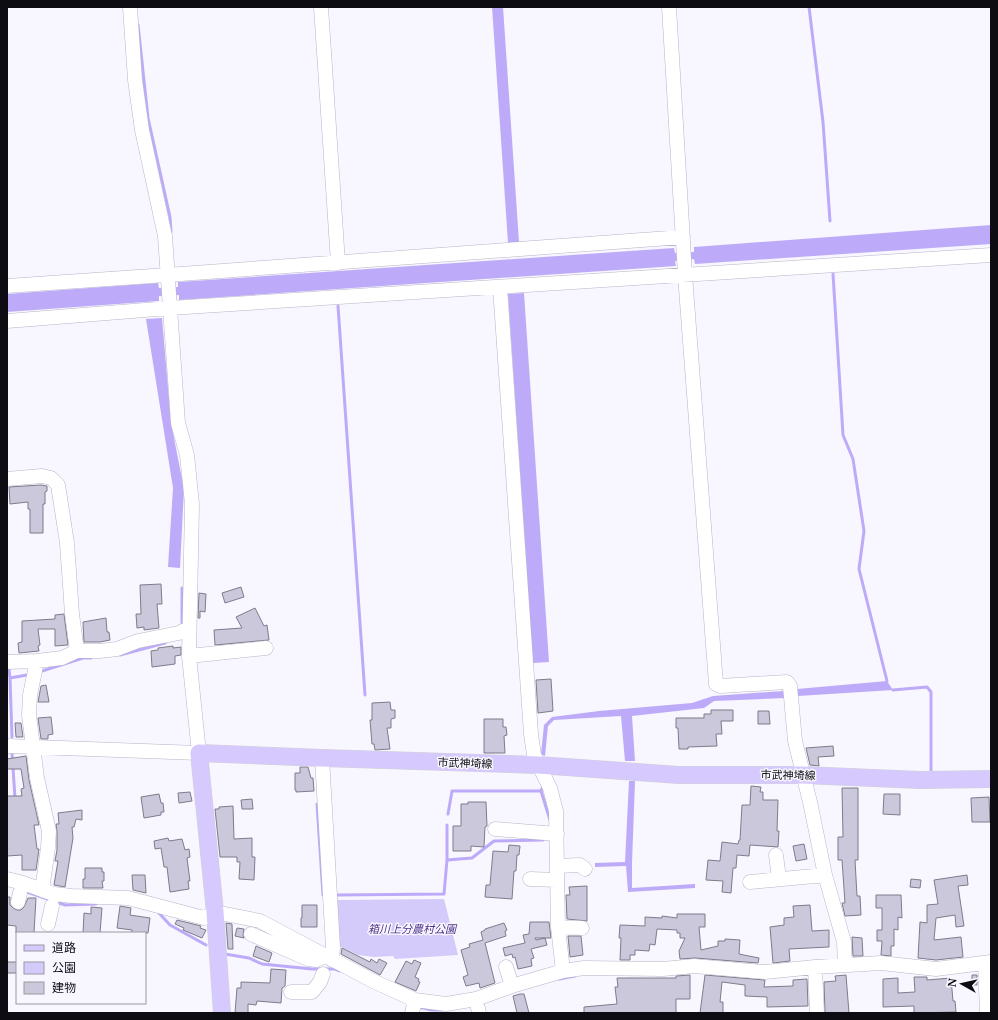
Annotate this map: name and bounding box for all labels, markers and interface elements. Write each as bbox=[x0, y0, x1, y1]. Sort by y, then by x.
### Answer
street label: 市武神埼線 bbox=[437, 754, 493, 771]
street label: 市武神埼線 bbox=[760, 767, 816, 782]
park label: 箱川上分農村公園 bbox=[368, 921, 458, 936]
legend bbox=[16, 932, 146, 1004]
text: 道路 bbox=[52, 939, 76, 956]
text: 公園 bbox=[52, 959, 76, 976]
north arrow bbox=[942, 964, 982, 1004]
text: N bbox=[944, 977, 960, 988]
text: 建物 bbox=[52, 979, 76, 996]

